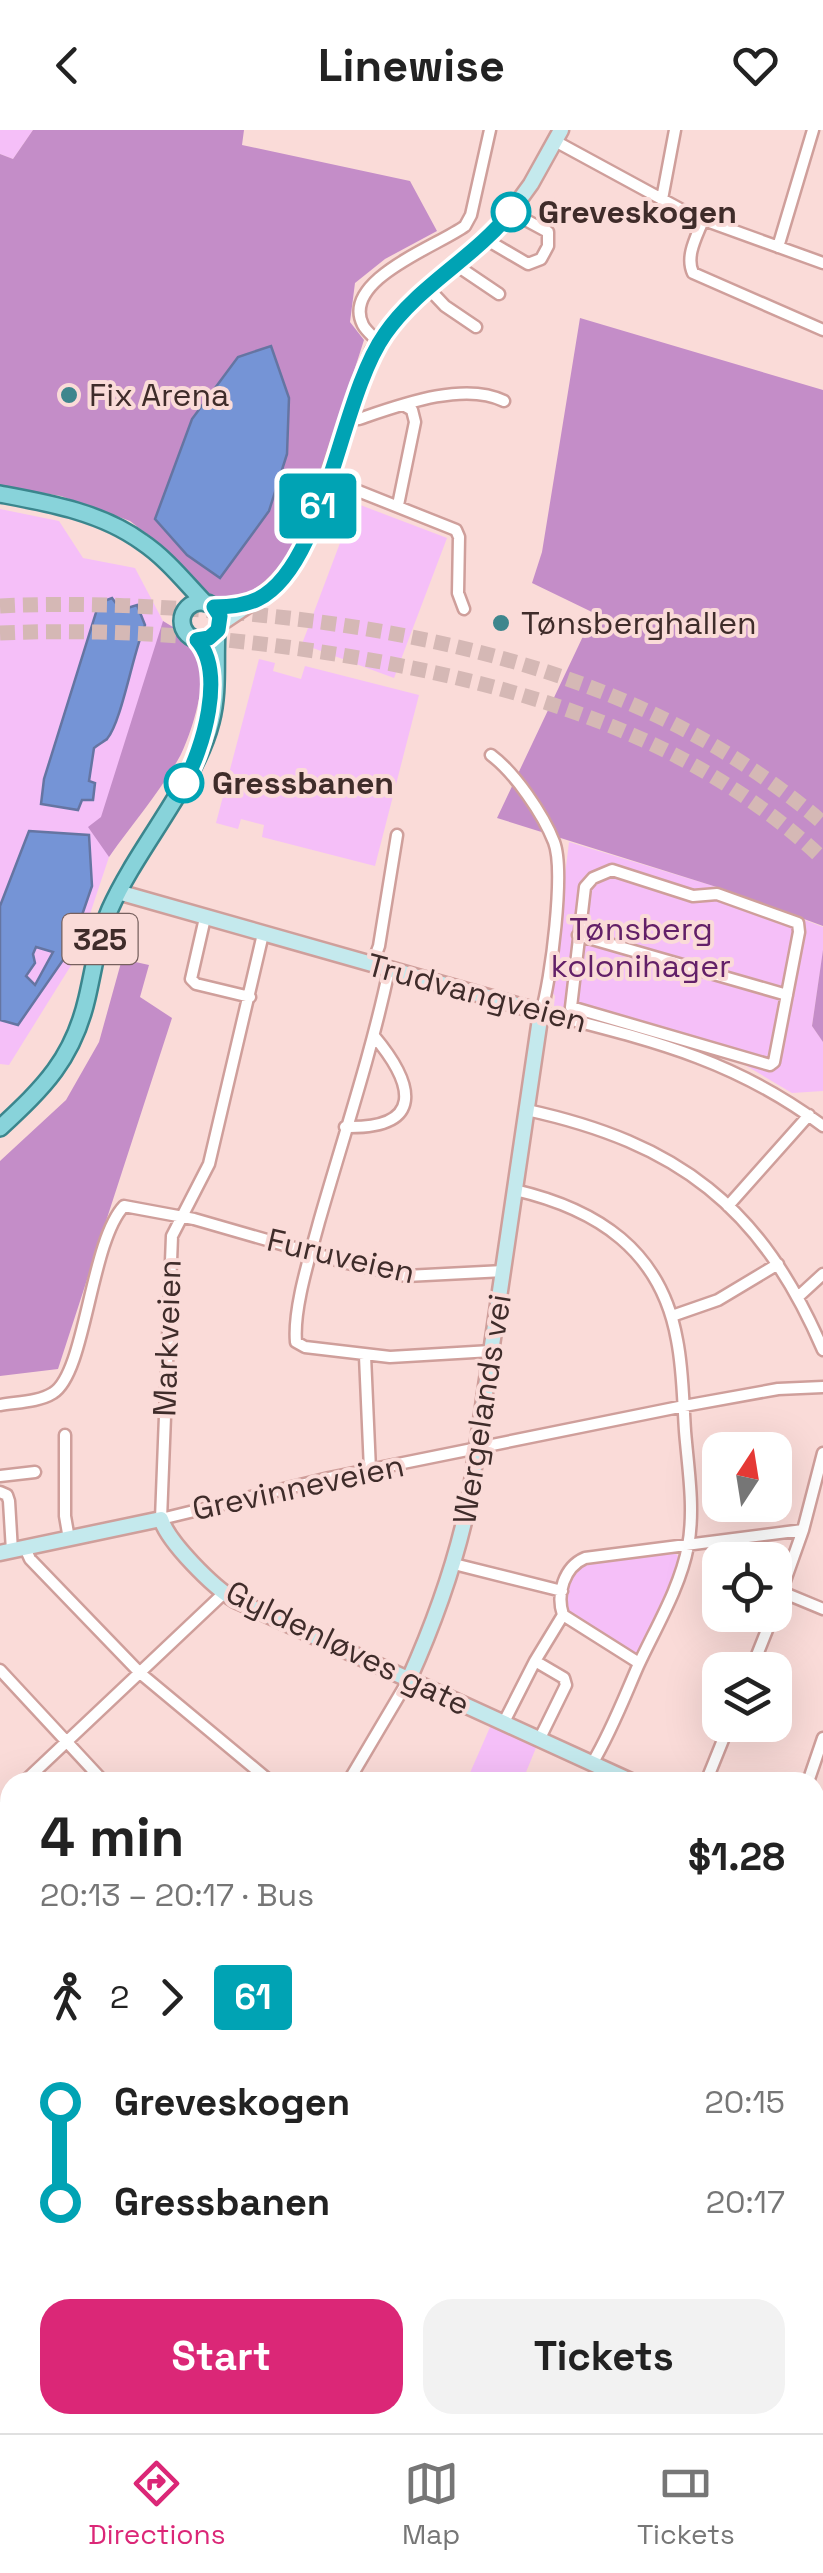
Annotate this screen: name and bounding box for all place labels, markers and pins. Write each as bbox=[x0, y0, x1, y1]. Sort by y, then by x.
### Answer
place label: Greveskogen bbox=[538, 192, 737, 232]
marker: Greveskogen bbox=[492, 193, 530, 231]
place label: Fix Arena bbox=[89, 375, 230, 415]
marker: Fix Arena bbox=[58, 384, 80, 406]
place label: Tønsberghallen bbox=[521, 603, 757, 643]
marker: Tønsberghallen bbox=[490, 612, 512, 634]
place label: Gressbanen bbox=[212, 763, 394, 803]
marker: Gressbanen bbox=[165, 764, 203, 802]

